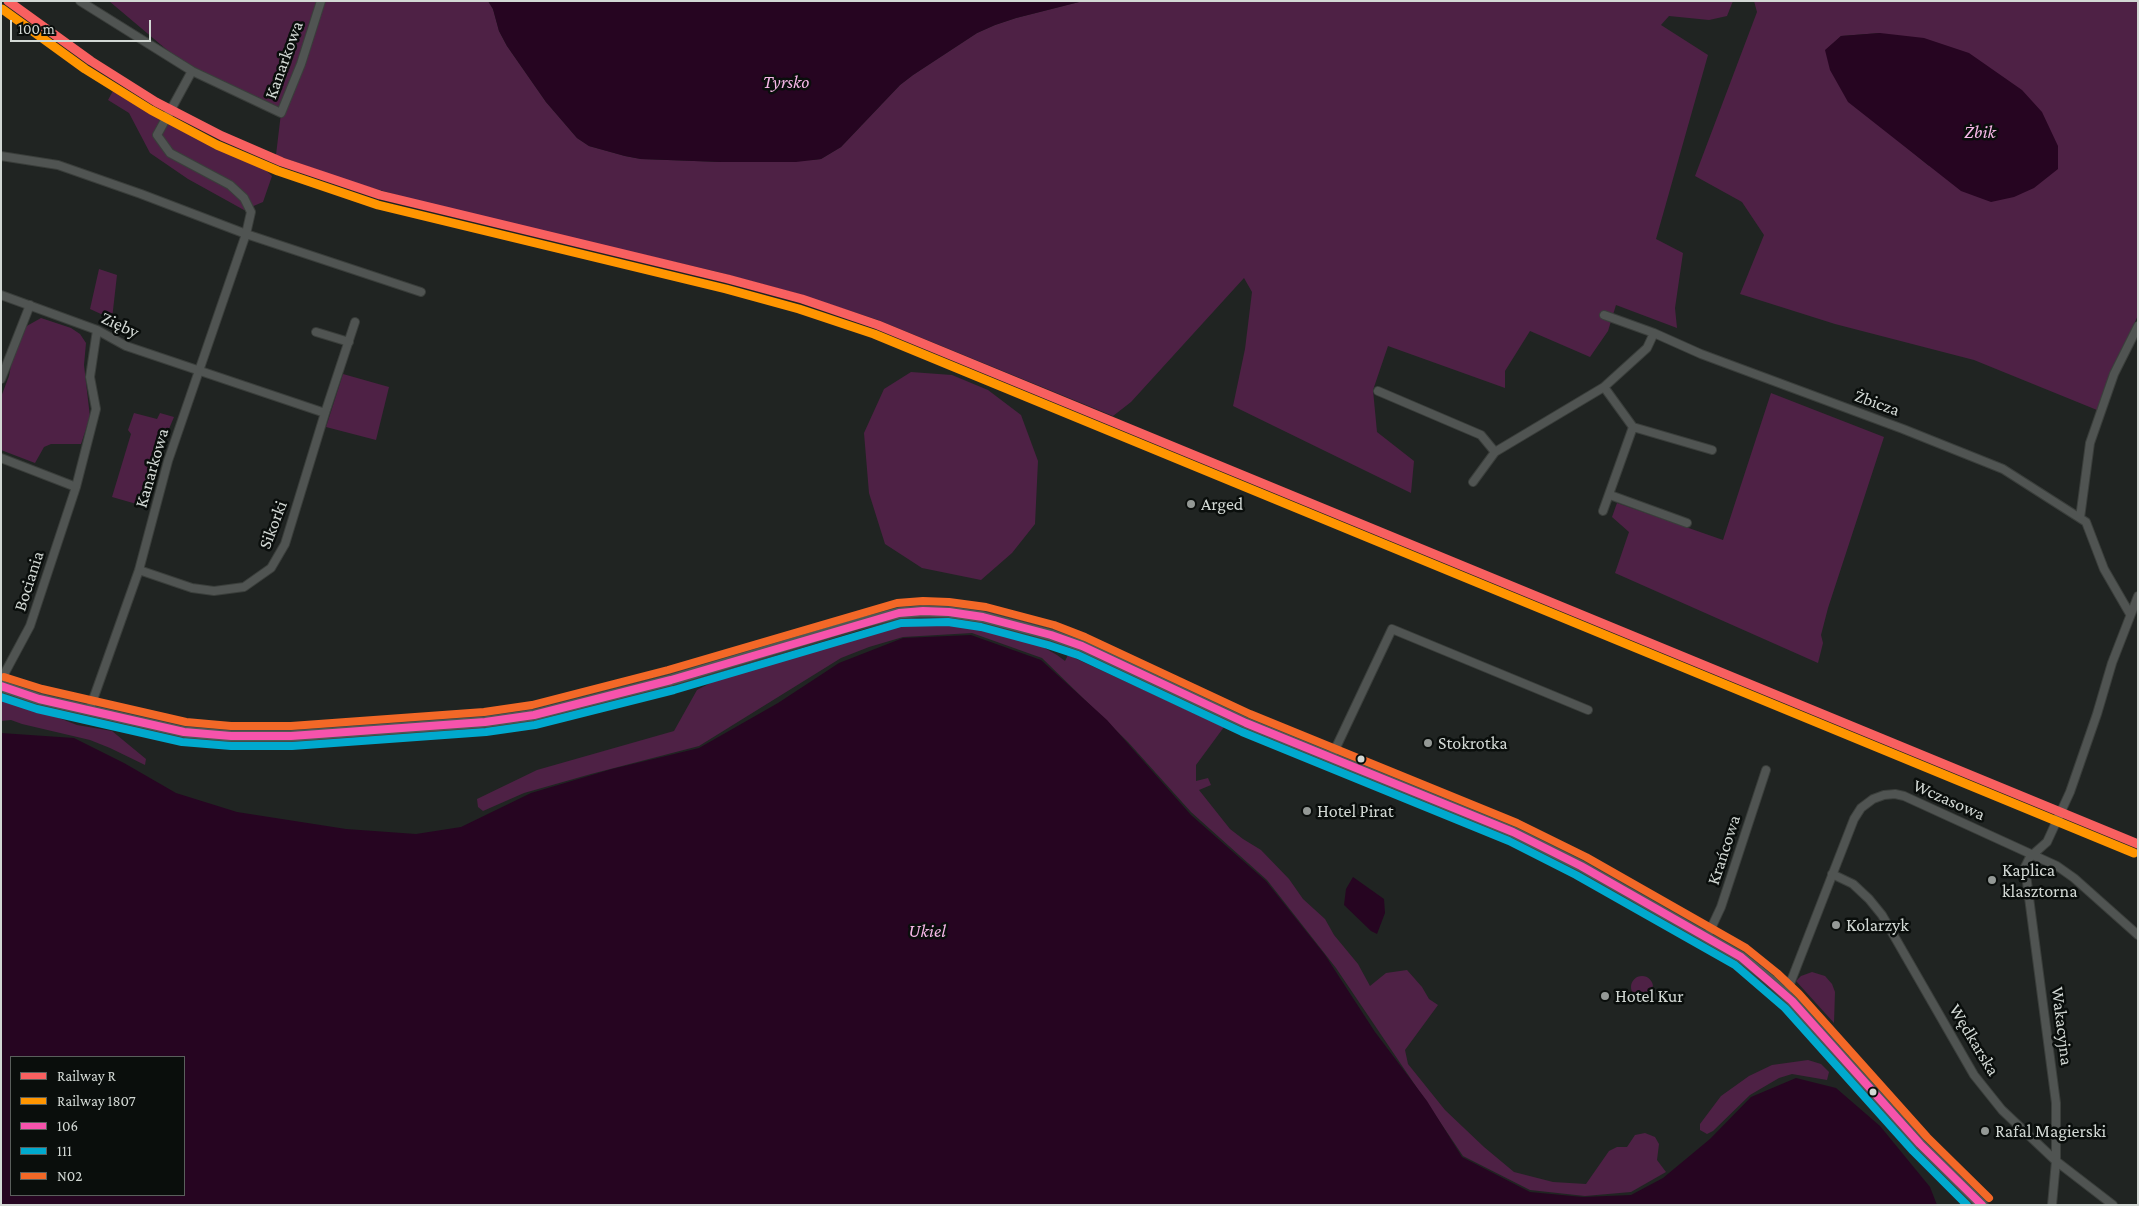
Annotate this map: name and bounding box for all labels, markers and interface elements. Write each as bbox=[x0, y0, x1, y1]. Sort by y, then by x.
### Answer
scale bar bbox=[12, 10, 154, 42]
street label: Kanarkowa bbox=[260, 18, 308, 102]
text: 100 m bbox=[18, 21, 55, 37]
water label: Tyrsko bbox=[763, 71, 809, 93]
water label: Żbik bbox=[1964, 121, 1996, 143]
street label: Zięby bbox=[98, 307, 142, 343]
street label: Żbicza bbox=[1851, 385, 1903, 421]
street label: Kanarkowa bbox=[130, 426, 174, 510]
place label: Arged bbox=[1201, 493, 1243, 515]
street label: Sikorki bbox=[254, 498, 292, 552]
marker: Arged bbox=[1185, 498, 1197, 510]
street label: Bociania bbox=[9, 548, 49, 614]
place label: Stokrotka bbox=[1438, 732, 1508, 754]
marker: Stokrotka bbox=[1422, 737, 1434, 749]
unlabelled marker bbox=[1356, 754, 1366, 764]
street label: Wczasowa bbox=[1910, 775, 1988, 825]
place label: Hotel Pirat bbox=[1317, 800, 1394, 822]
marker: Hotel Pirat bbox=[1301, 805, 1313, 817]
street label: Krańcowa bbox=[1703, 812, 1745, 888]
place label: Kaplica klasztorna bbox=[2002, 859, 2078, 902]
marker: Kaplica klasztorna bbox=[1986, 874, 1998, 886]
place label: Kolarzyk bbox=[1846, 914, 1909, 936]
marker: Kolarzyk bbox=[1830, 919, 1842, 931]
water label: Ukiel bbox=[908, 920, 946, 942]
place label: Hotel Kur bbox=[1615, 985, 1684, 1007]
street label: Wakacyjna bbox=[2046, 985, 2078, 1067]
marker: Hotel Kur bbox=[1599, 990, 1611, 1002]
street label: Wędkarska bbox=[1944, 1000, 2004, 1080]
legend bbox=[10, 1056, 185, 1196]
text: Railway R bbox=[57, 1068, 116, 1084]
unlabelled marker bbox=[1868, 1087, 1878, 1097]
text: Railway 1807 bbox=[57, 1093, 136, 1109]
text: 106 bbox=[57, 1118, 78, 1134]
place label: Rafal Magierski bbox=[1995, 1120, 2106, 1142]
marker: Rafal Magierski bbox=[1979, 1125, 1991, 1137]
text: 111 bbox=[57, 1143, 72, 1159]
text: N02 bbox=[57, 1168, 82, 1184]

